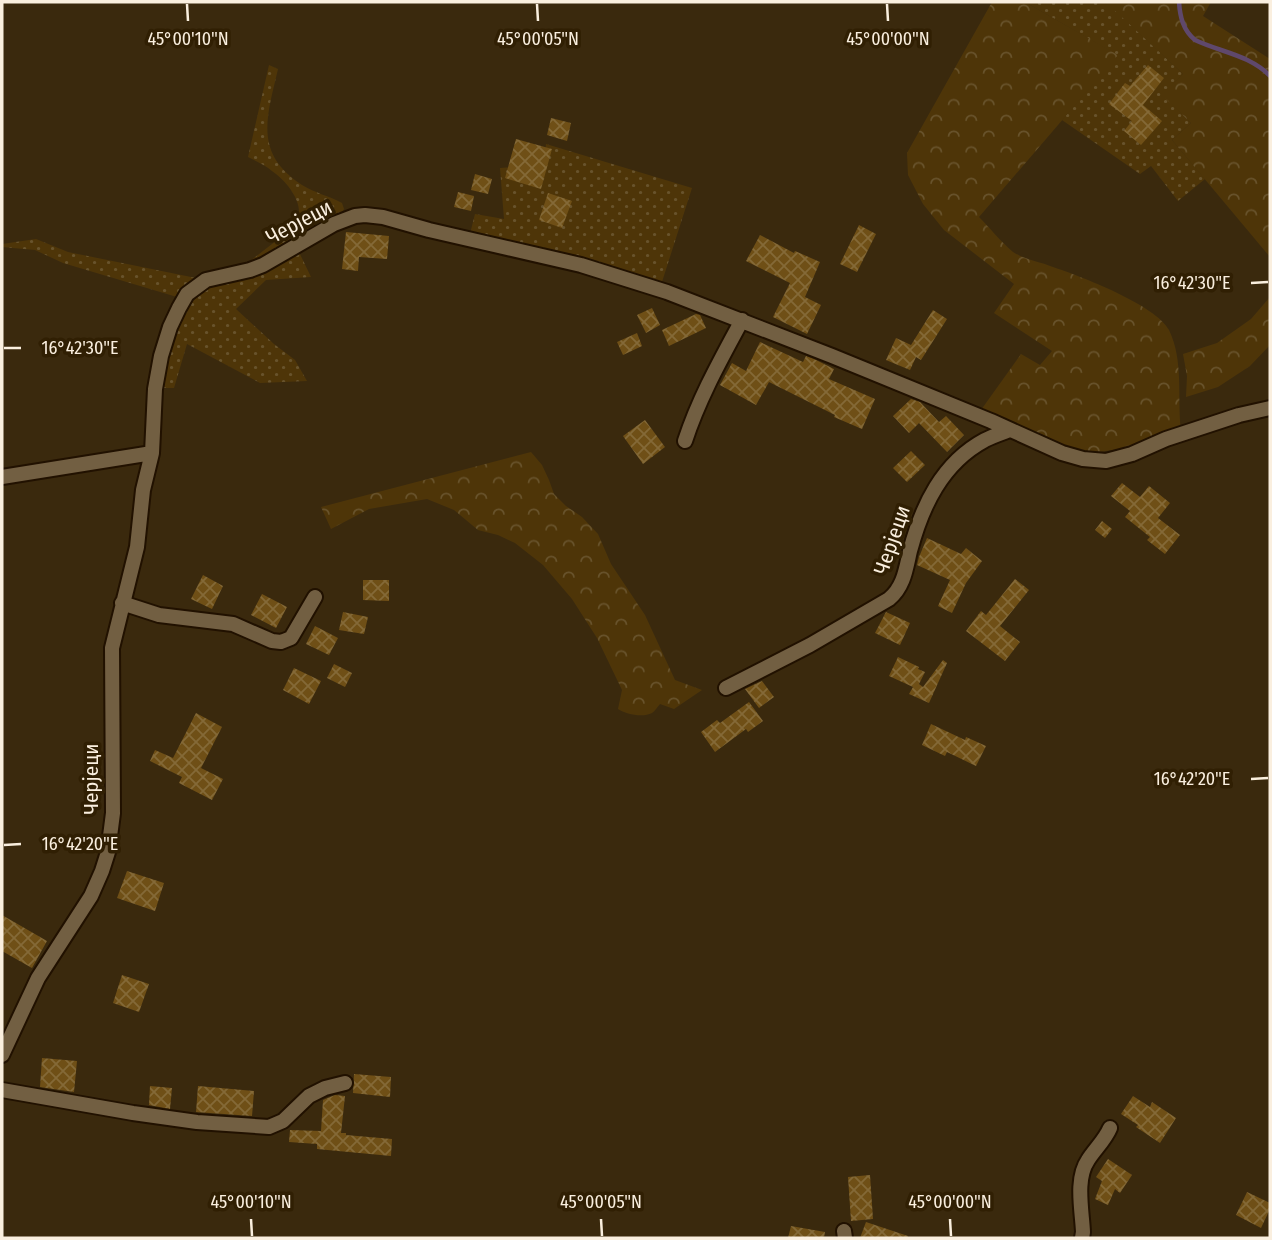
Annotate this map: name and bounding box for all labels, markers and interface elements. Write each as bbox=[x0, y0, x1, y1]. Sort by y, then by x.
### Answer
text: 45°00'10"N bbox=[147, 28, 229, 50]
text: 45°00'05"N bbox=[497, 28, 579, 50]
text: 45°00'00"N bbox=[846, 28, 930, 50]
street label: Черјеци bbox=[262, 194, 336, 250]
text: 16°42'30"E bbox=[1154, 272, 1230, 294]
text: 16°42'30"E bbox=[42, 337, 118, 359]
street label: Черјеци bbox=[868, 502, 916, 578]
street label: Черјеци bbox=[78, 743, 104, 815]
text: 16°42'20"E bbox=[1154, 768, 1230, 790]
text: 16°42'20"E bbox=[42, 833, 118, 855]
text: 45°00'10"N bbox=[210, 1191, 292, 1213]
text: 45°00'05"N bbox=[560, 1191, 642, 1213]
text: 45°00'00"N bbox=[908, 1191, 992, 1213]

